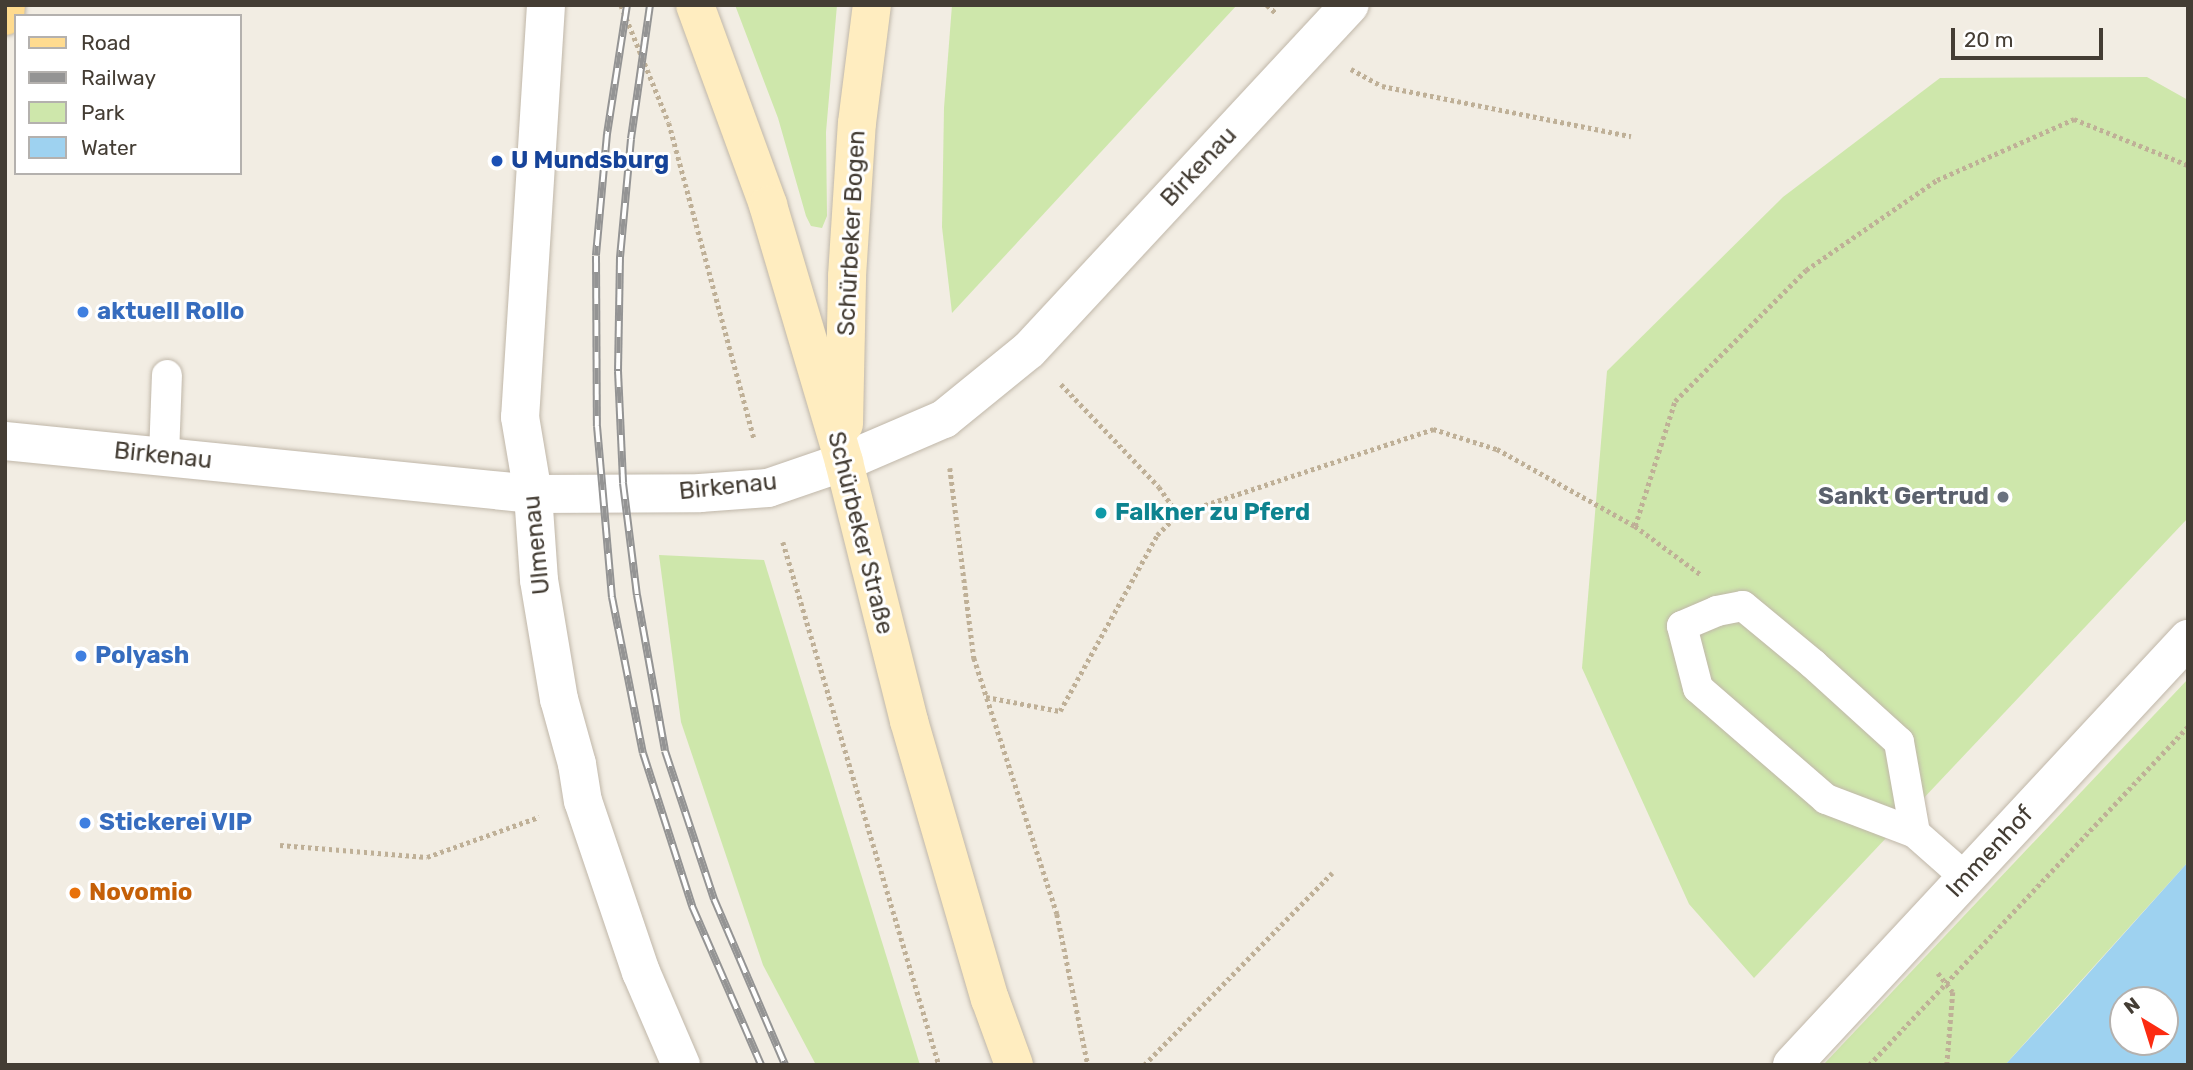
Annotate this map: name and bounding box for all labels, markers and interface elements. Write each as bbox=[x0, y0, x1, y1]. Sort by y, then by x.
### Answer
legend bbox=[14, 14, 242, 175]
scale bar bbox=[1955, 14, 2107, 58]
text: 20 m bbox=[1964, 27, 2013, 52]
text: Road bbox=[81, 30, 131, 55]
text: Railway bbox=[81, 65, 156, 90]
text: Park bbox=[81, 100, 125, 125]
street label: Birkenau bbox=[1155, 121, 1243, 213]
street label: Schürbeker Bogen bbox=[832, 129, 872, 337]
text: Water bbox=[81, 135, 137, 160]
place label: U Mundsburg bbox=[511, 147, 669, 175]
marker: U Mundsburg bbox=[489, 153, 505, 169]
place label: aktuell Rollo bbox=[97, 298, 244, 326]
marker: aktuell Rollo bbox=[75, 304, 91, 320]
street label: Schürbeker Straße bbox=[821, 428, 899, 638]
street label: Birkenau bbox=[113, 437, 213, 475]
street label: Birkenau bbox=[678, 468, 778, 506]
place label: Sankt Gertrud bbox=[1818, 483, 1989, 511]
marker: Sankt Gertrud bbox=[1995, 489, 2011, 505]
street label: Ulmenau bbox=[517, 494, 557, 596]
place label: Falkner zu Pferd bbox=[1115, 499, 1311, 527]
marker: Falkner zu Pferd bbox=[1093, 505, 1109, 521]
place label: Polyash bbox=[95, 642, 189, 670]
marker: Polyash bbox=[73, 648, 89, 664]
street label: Immenhof bbox=[1940, 800, 2040, 904]
place label: Stickerei VIP bbox=[99, 809, 253, 837]
marker: Stickerei VIP bbox=[77, 815, 93, 831]
place label: Novomio bbox=[89, 879, 192, 907]
marker: Novomio bbox=[67, 885, 83, 901]
north arrow bbox=[2109, 986, 2179, 1056]
text: N bbox=[2120, 992, 2144, 1019]

